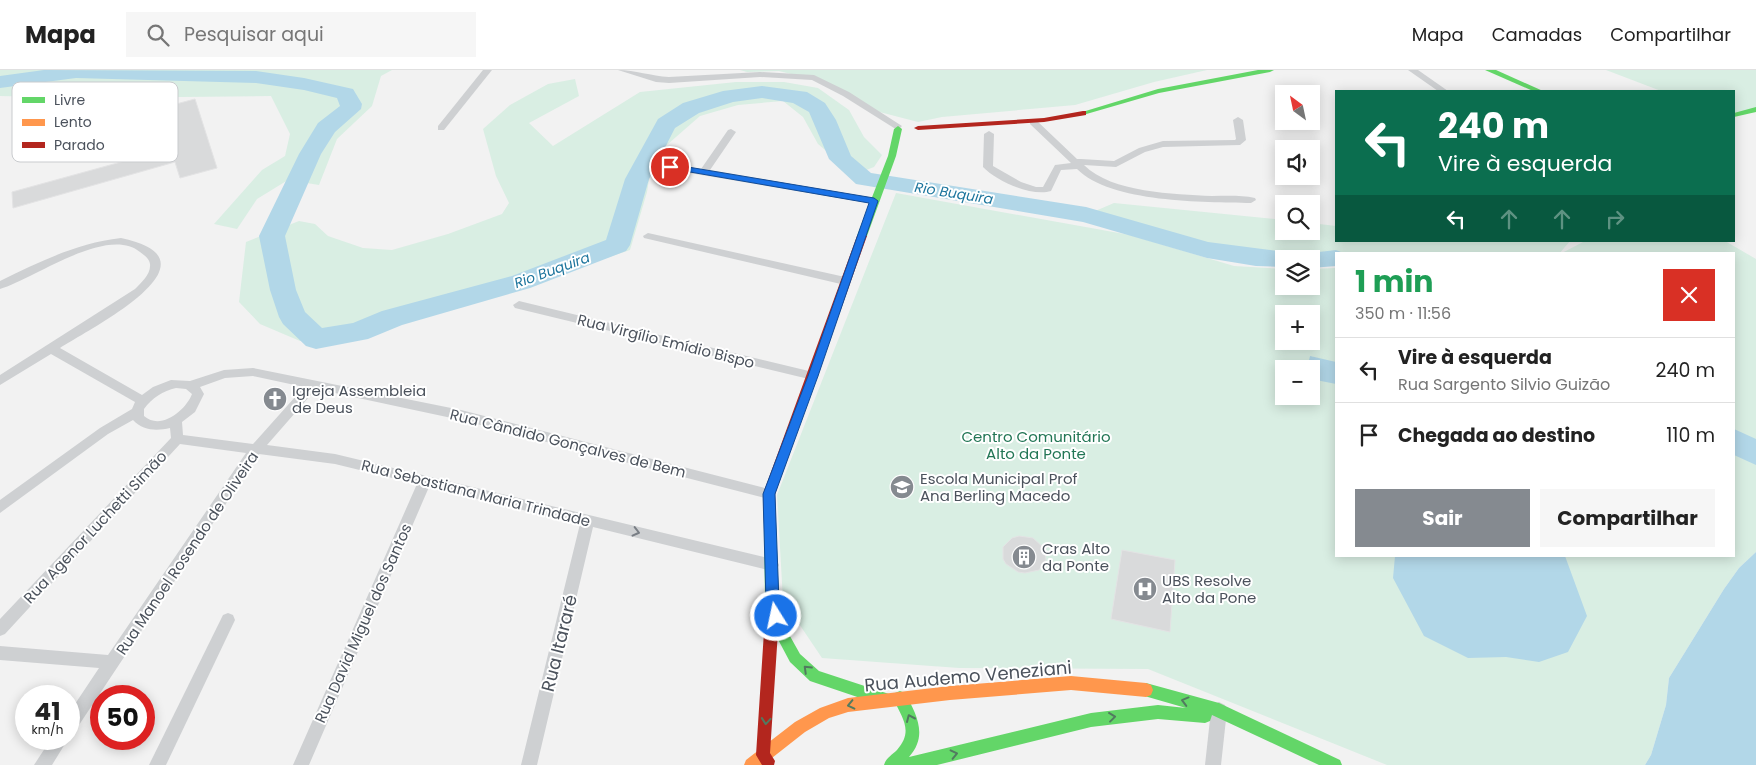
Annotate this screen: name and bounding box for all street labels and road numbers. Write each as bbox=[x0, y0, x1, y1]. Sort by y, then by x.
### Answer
street label: Rua Virgílio Emídio Bispo bbox=[575, 309, 757, 373]
street label: Rua Cândido Gonçalves de Bem bbox=[448, 403, 688, 483]
street label: Rua Agenor Luchetti Simão bbox=[19, 446, 171, 608]
street label: Rua Manoel Rosendo de Oliveira bbox=[111, 447, 263, 659]
street label: Rua Sebastiana Maria Trindade bbox=[359, 454, 593, 532]
street label: Rua David Miguel dos Santos bbox=[309, 520, 417, 726]
street label: Rua Itararé bbox=[535, 592, 583, 694]
street label: Rua Audemo Veneziani bbox=[863, 654, 1073, 698]

